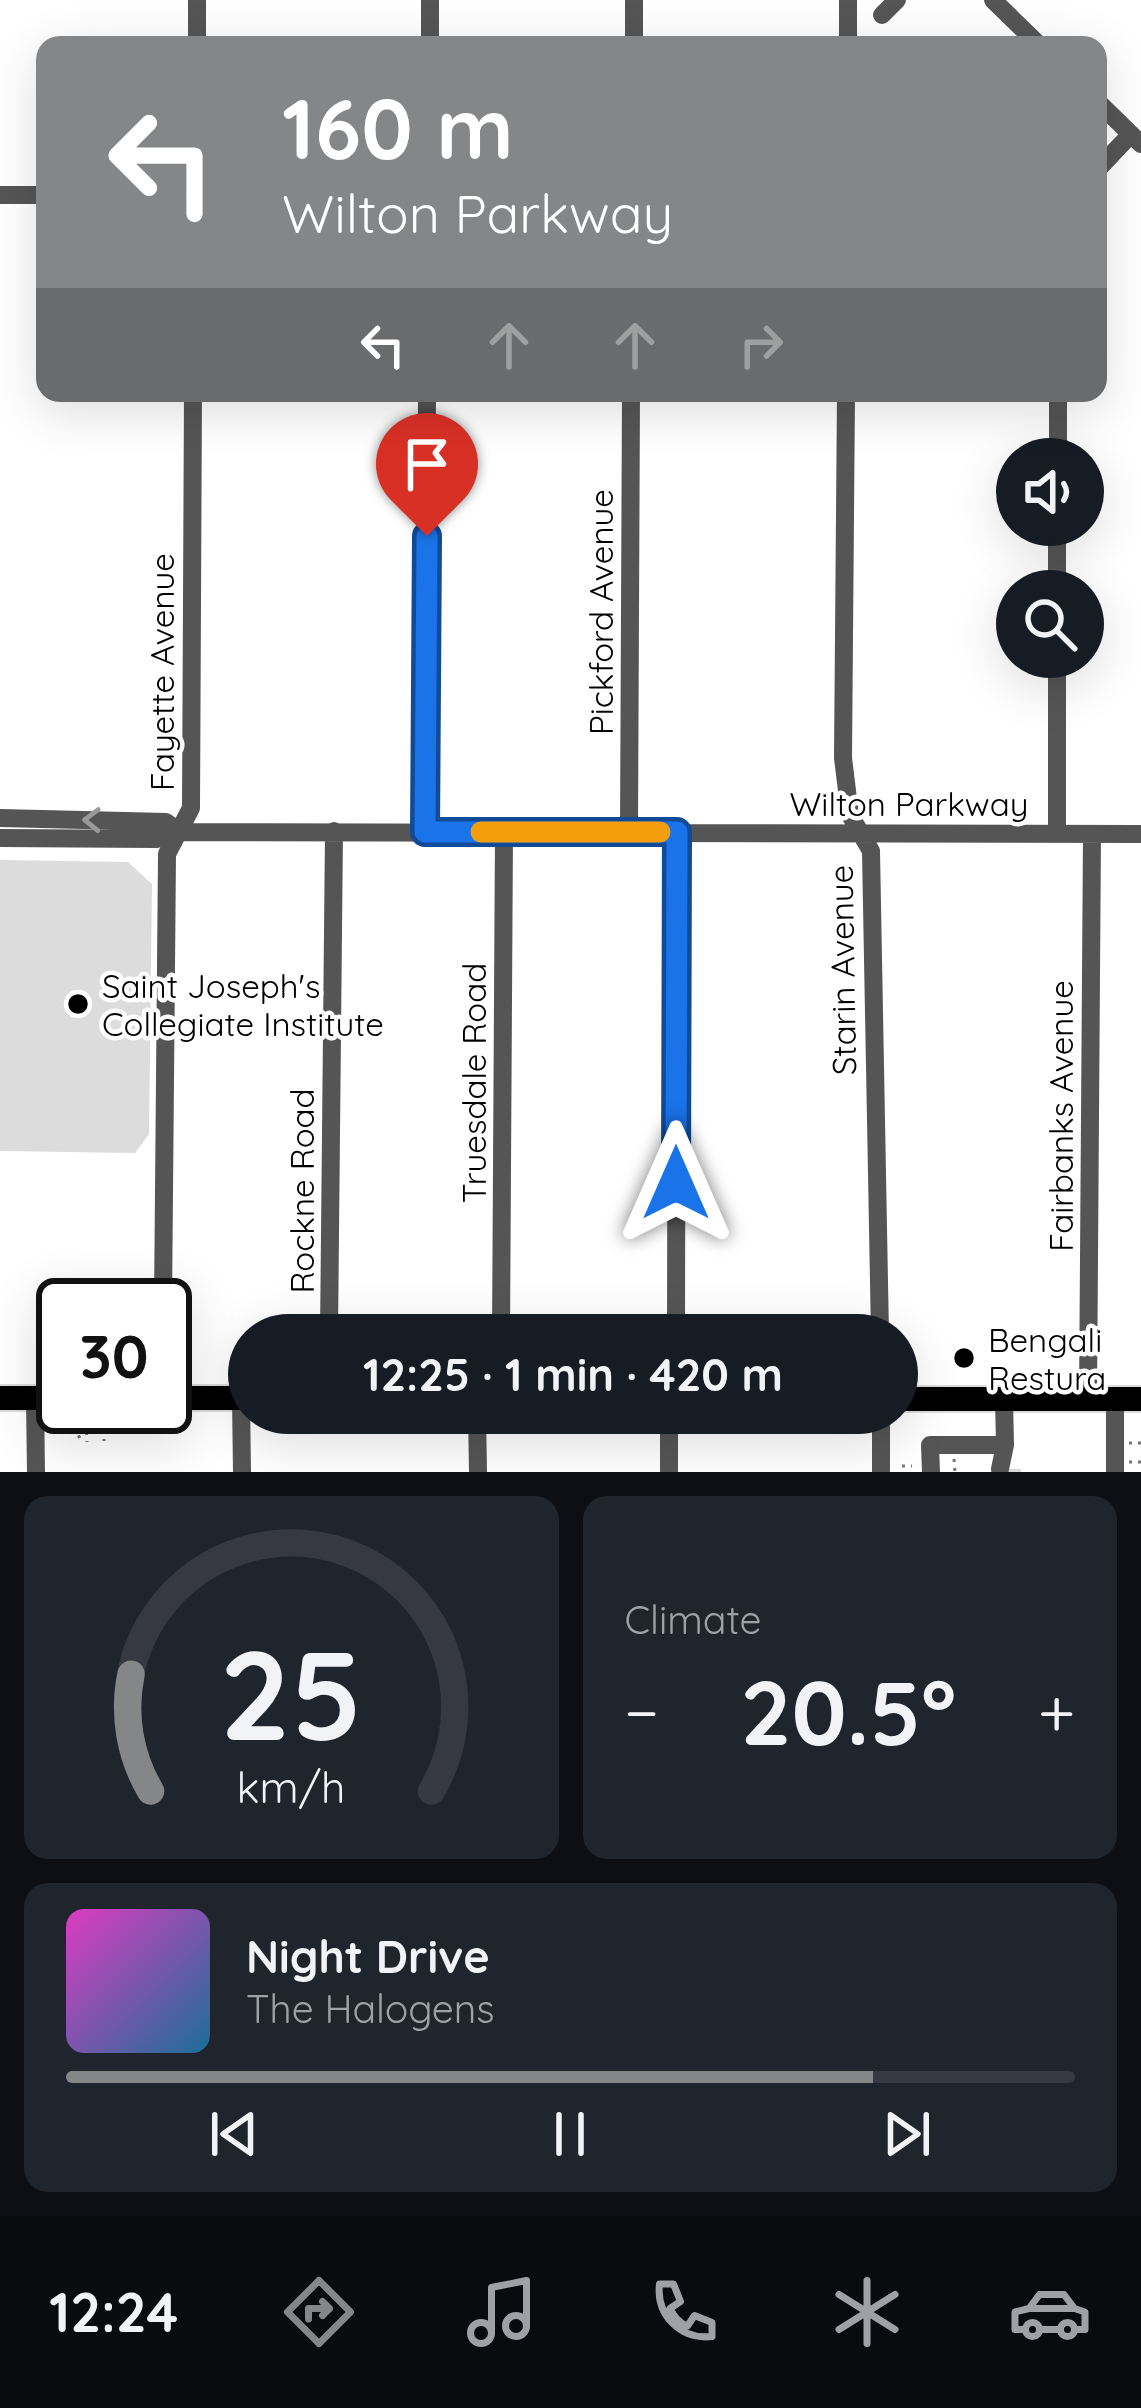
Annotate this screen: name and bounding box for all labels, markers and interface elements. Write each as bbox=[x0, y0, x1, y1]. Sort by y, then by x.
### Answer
text: 160 m bbox=[282, 75, 514, 180]
icon: left bbox=[84, 84, 240, 240]
text: Wilton Parkway bbox=[282, 179, 673, 247]
icon: left bbox=[350, 312, 416, 378]
icon: ahead bbox=[476, 312, 542, 378]
icon: ahead bbox=[602, 312, 668, 378]
icon: right bbox=[728, 312, 794, 378]
pin bbox=[376, 413, 478, 536]
icon: arrive bbox=[394, 431, 460, 497]
map controls bbox=[996, 438, 1104, 678]
button: sound bbox=[996, 438, 1104, 546]
street label: Pickford Avenue bbox=[580, 489, 621, 735]
street label: Fayette Avenue bbox=[141, 553, 182, 791]
button: search bbox=[996, 570, 1104, 678]
street label: Wilton Parkway bbox=[789, 783, 1029, 824]
one-way arrow bbox=[82, 808, 101, 834]
street label: Starin Avenue bbox=[820, 864, 864, 1076]
street label: Truesdale Road bbox=[453, 963, 494, 1203]
place label: Saint Joseph's Collegiate Institute bbox=[102, 965, 384, 1044]
street label: Fairbanks Avenue bbox=[1040, 980, 1081, 1252]
marker: Saint Joseph's Collegiate Institute bbox=[65, 991, 91, 1017]
street label: Rockne Road bbox=[281, 1088, 322, 1294]
position arrow bbox=[613, 1120, 739, 1246]
speed limit sign: 30 bbox=[36, 1278, 192, 1434]
place label: Bengali Restura bbox=[988, 1319, 1106, 1398]
marker: Bengali Restura bbox=[951, 1345, 977, 1371]
text: 12:25 · 1 min · 420 m bbox=[363, 1346, 783, 1402]
text: Climate bbox=[625, 1595, 762, 1644]
text: 25 bbox=[220, 1615, 363, 1771]
text: 20.5° bbox=[740, 1655, 956, 1768]
text: − bbox=[625, 1670, 659, 1753]
text: + bbox=[1038, 1670, 1075, 1753]
text: km/h bbox=[237, 1759, 346, 1813]
text: Night Drive bbox=[246, 1928, 490, 1984]
text: The Halogens bbox=[246, 1984, 495, 2033]
icon: previous bbox=[201, 2101, 267, 2167]
icon: pause bbox=[537, 2101, 603, 2167]
icon: next bbox=[874, 2101, 940, 2167]
icon: directions bbox=[277, 2270, 361, 2354]
icon: music bbox=[460, 2270, 544, 2354]
icon: phone bbox=[642, 2270, 726, 2354]
icon: climate bbox=[825, 2270, 909, 2354]
icon: car bbox=[1008, 2270, 1092, 2354]
text: 12:24 bbox=[49, 2278, 178, 2346]

